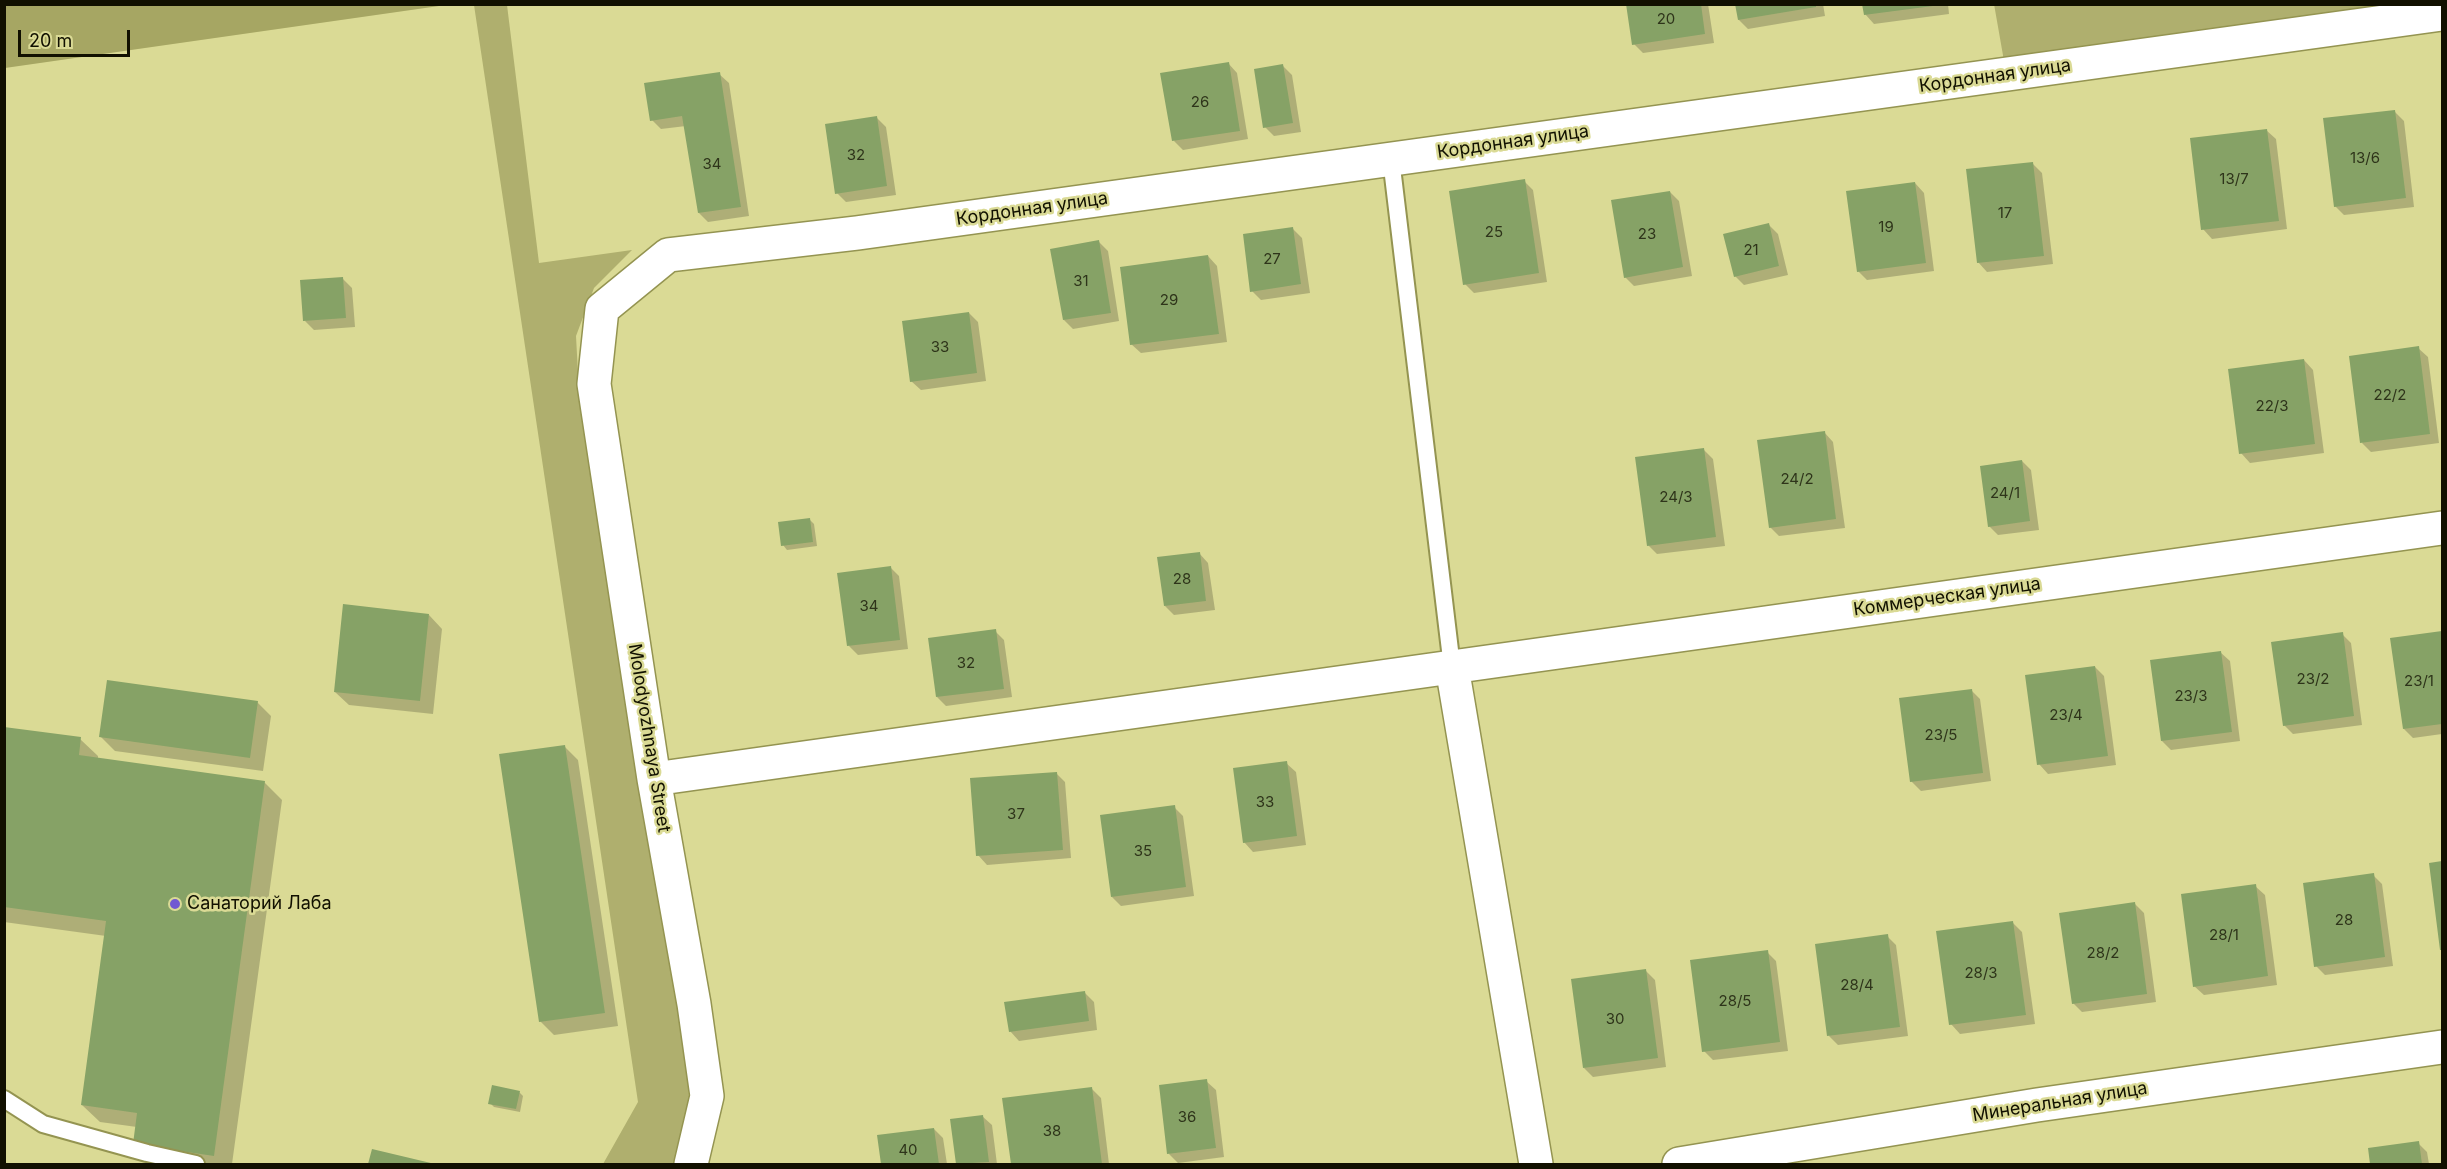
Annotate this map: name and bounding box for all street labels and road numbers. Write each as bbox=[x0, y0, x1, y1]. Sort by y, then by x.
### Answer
street label: Кордонная улица bbox=[1918, 55, 2072, 97]
street label: Кордонная улица bbox=[1436, 121, 1590, 163]
street label: Кордонная улица bbox=[955, 188, 1109, 230]
street label: Коммерческая улица bbox=[1852, 573, 2042, 621]
street label: Molodyozhnaya Street bbox=[623, 642, 675, 834]
street label: Минеральная улица bbox=[1971, 1078, 2149, 1126]

